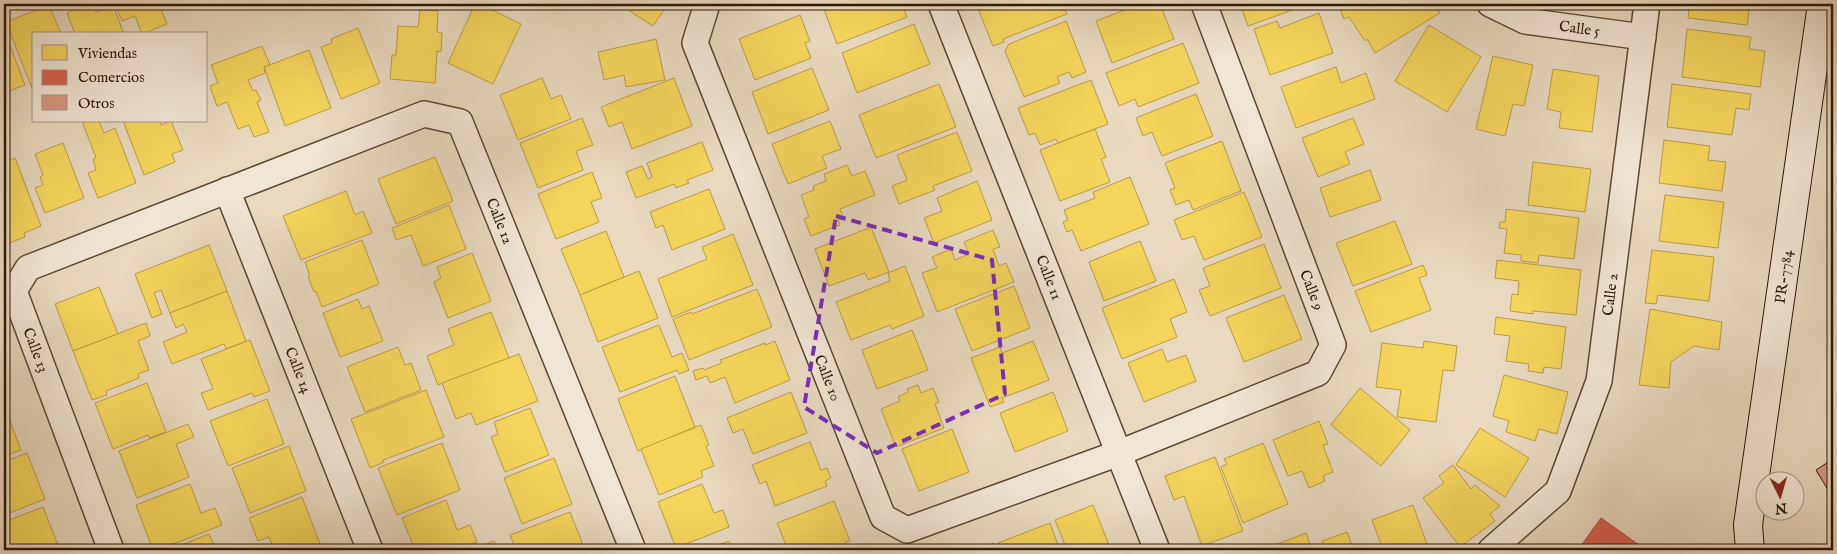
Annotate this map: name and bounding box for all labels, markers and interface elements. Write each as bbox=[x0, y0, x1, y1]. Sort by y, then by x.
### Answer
street label: Calle 5 bbox=[1558, 17, 1602, 41]
legend bbox=[32, 32, 208, 122]
text: Viviendas bbox=[77, 44, 137, 63]
text: Comercios bbox=[78, 68, 144, 87]
text: Otros bbox=[78, 94, 114, 113]
street label: Calle 12 bbox=[482, 195, 517, 247]
street label: PR-7784 bbox=[1771, 248, 1797, 305]
street label: Calle 11 bbox=[1031, 252, 1066, 303]
street label: Calle 9 bbox=[1295, 267, 1328, 313]
street label: Calle 2 bbox=[1598, 272, 1623, 317]
street label: Calle 13 bbox=[18, 325, 53, 375]
street label: Calle 14 bbox=[280, 344, 316, 397]
street label: Calle 10 bbox=[810, 352, 845, 404]
north arrow bbox=[1754, 472, 1804, 522]
text: N bbox=[1774, 498, 1789, 517]

